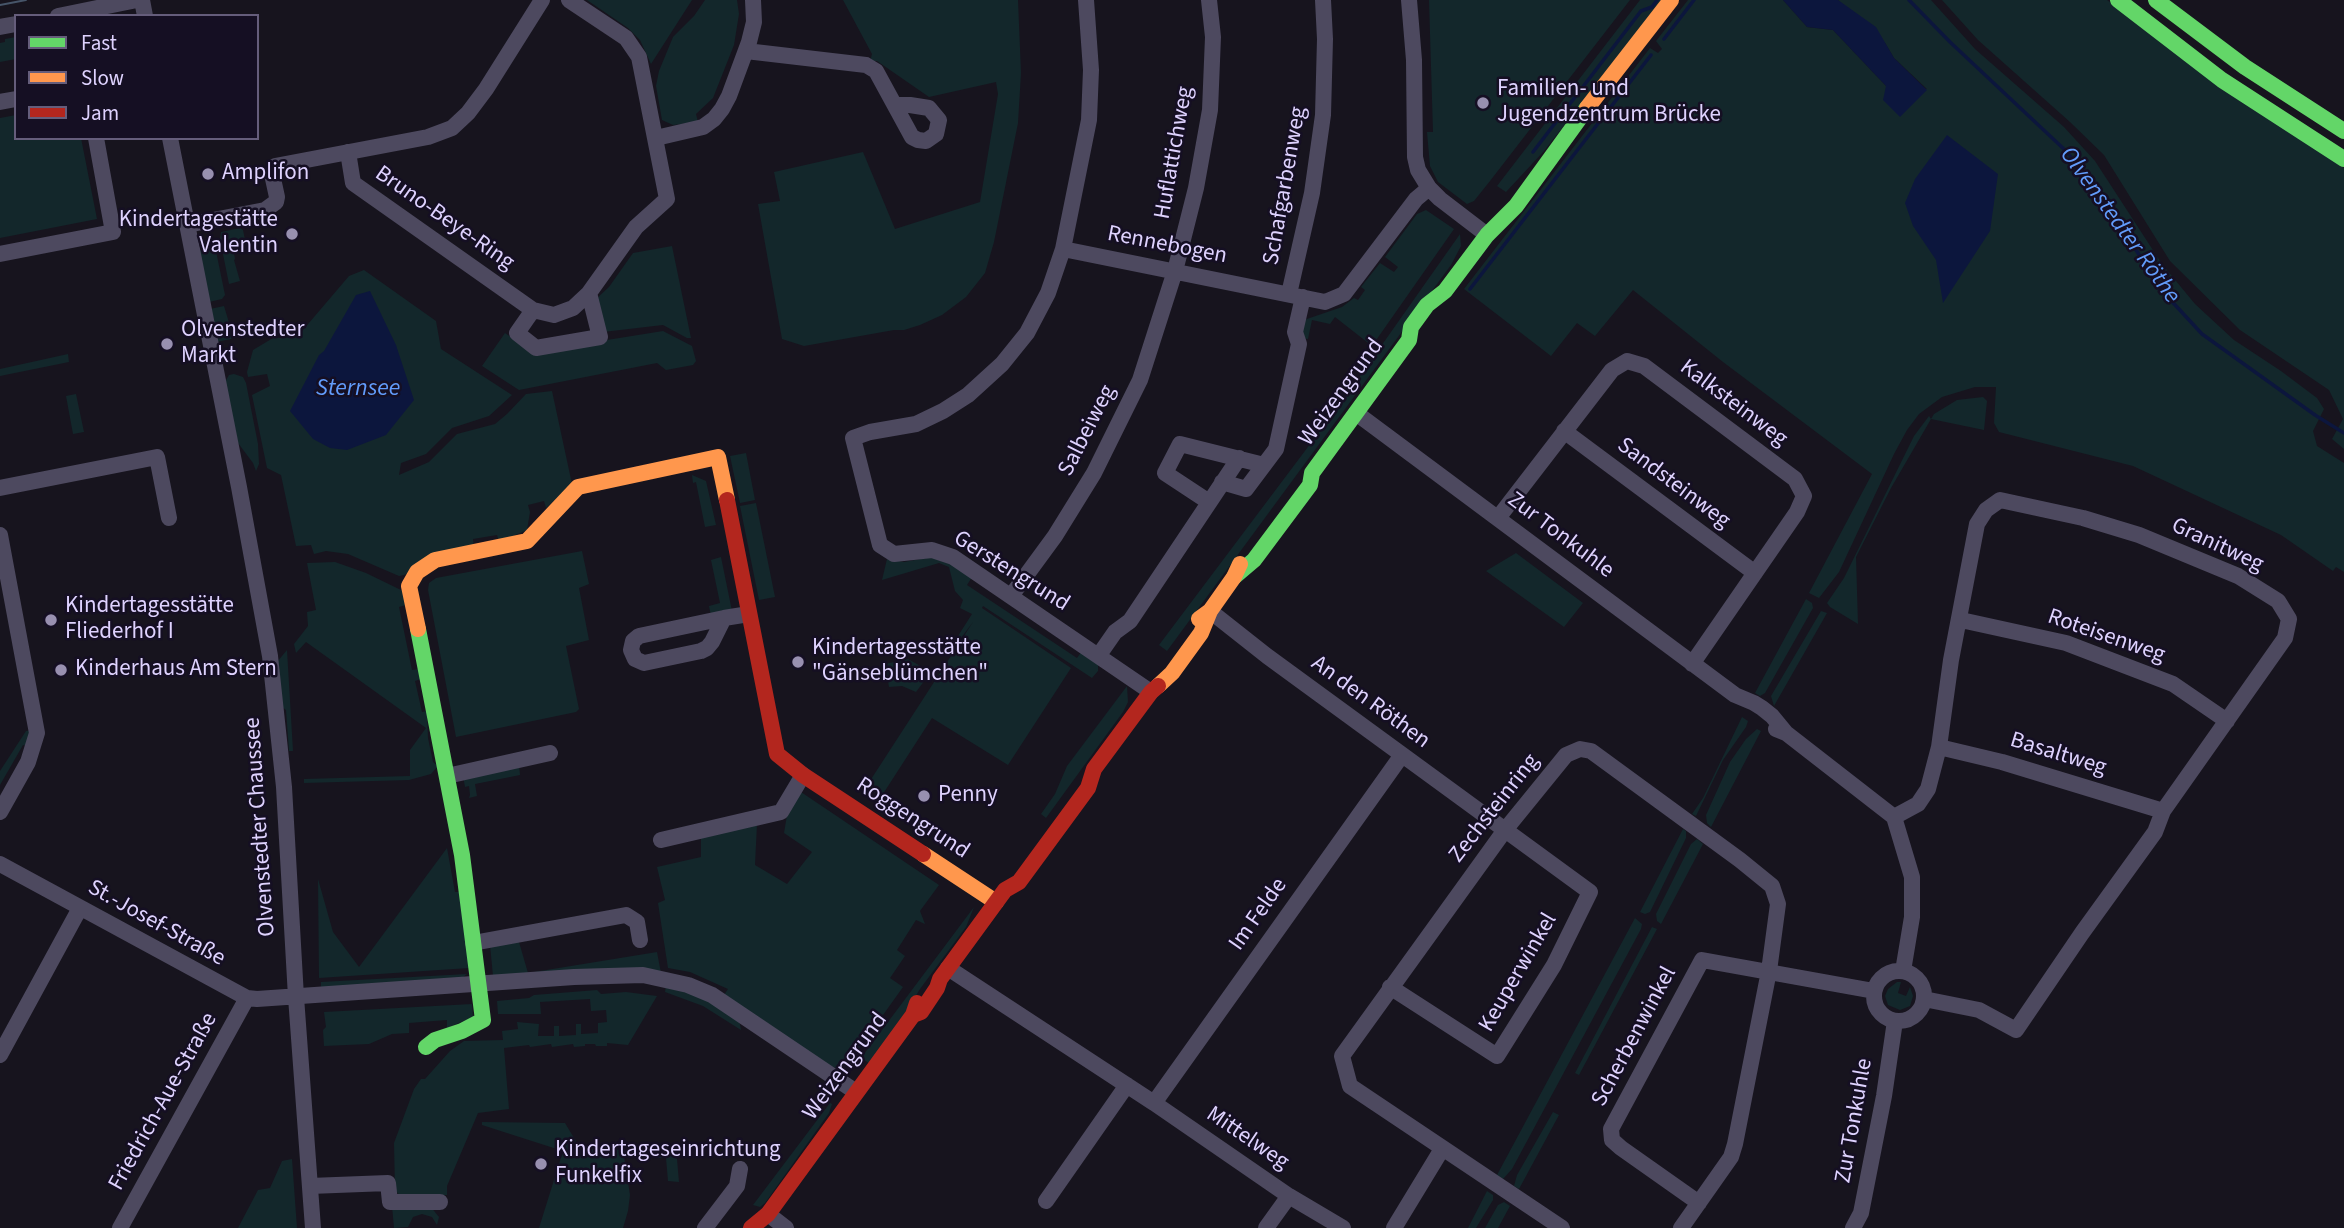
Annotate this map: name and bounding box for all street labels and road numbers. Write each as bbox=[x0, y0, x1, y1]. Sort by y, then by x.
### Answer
street label: Huflattichweg bbox=[1150, 84, 1200, 222]
street label: Schafgarbenweg bbox=[1259, 105, 1313, 267]
street label: Bruno-Beye-Ring bbox=[369, 161, 519, 277]
street label: Rennebogen bbox=[1105, 221, 1229, 271]
street label: Weizengrund bbox=[1294, 334, 1390, 452]
street label: Kalksteinweg bbox=[1674, 355, 1792, 453]
street label: Salbeiweg bbox=[1053, 381, 1123, 481]
street label: Sandsteinweg bbox=[1611, 432, 1735, 536]
street label: Zur Tonkuhle bbox=[1501, 487, 1619, 585]
street label: Granitweg bbox=[2167, 513, 2267, 579]
street label: Gerstengrund bbox=[948, 525, 1074, 619]
street label: Roteisenweg bbox=[2044, 604, 2168, 670]
street label: An den Röthen bbox=[1305, 651, 1435, 755]
street label: Olvenstedter Chaussee bbox=[240, 716, 282, 938]
street label: Basaltweg bbox=[2007, 727, 2109, 783]
street label: Zechsteinring bbox=[1444, 749, 1546, 869]
street label: Roggengrund bbox=[850, 772, 974, 866]
street label: Im Felde bbox=[1224, 873, 1294, 957]
street label: St.-Josef-Straße bbox=[82, 875, 230, 973]
street label: Keuperwinkel bbox=[1474, 909, 1564, 1037]
street label: Scherbenwinkel bbox=[1587, 962, 1683, 1112]
street label: Friedrich-Aue-Straße bbox=[104, 1008, 224, 1196]
street label: Weizengrund bbox=[798, 1008, 894, 1126]
street label: Zur Tonkuhle bbox=[1830, 1056, 1880, 1186]
street label: Mittelweg bbox=[1200, 1101, 1294, 1177]

